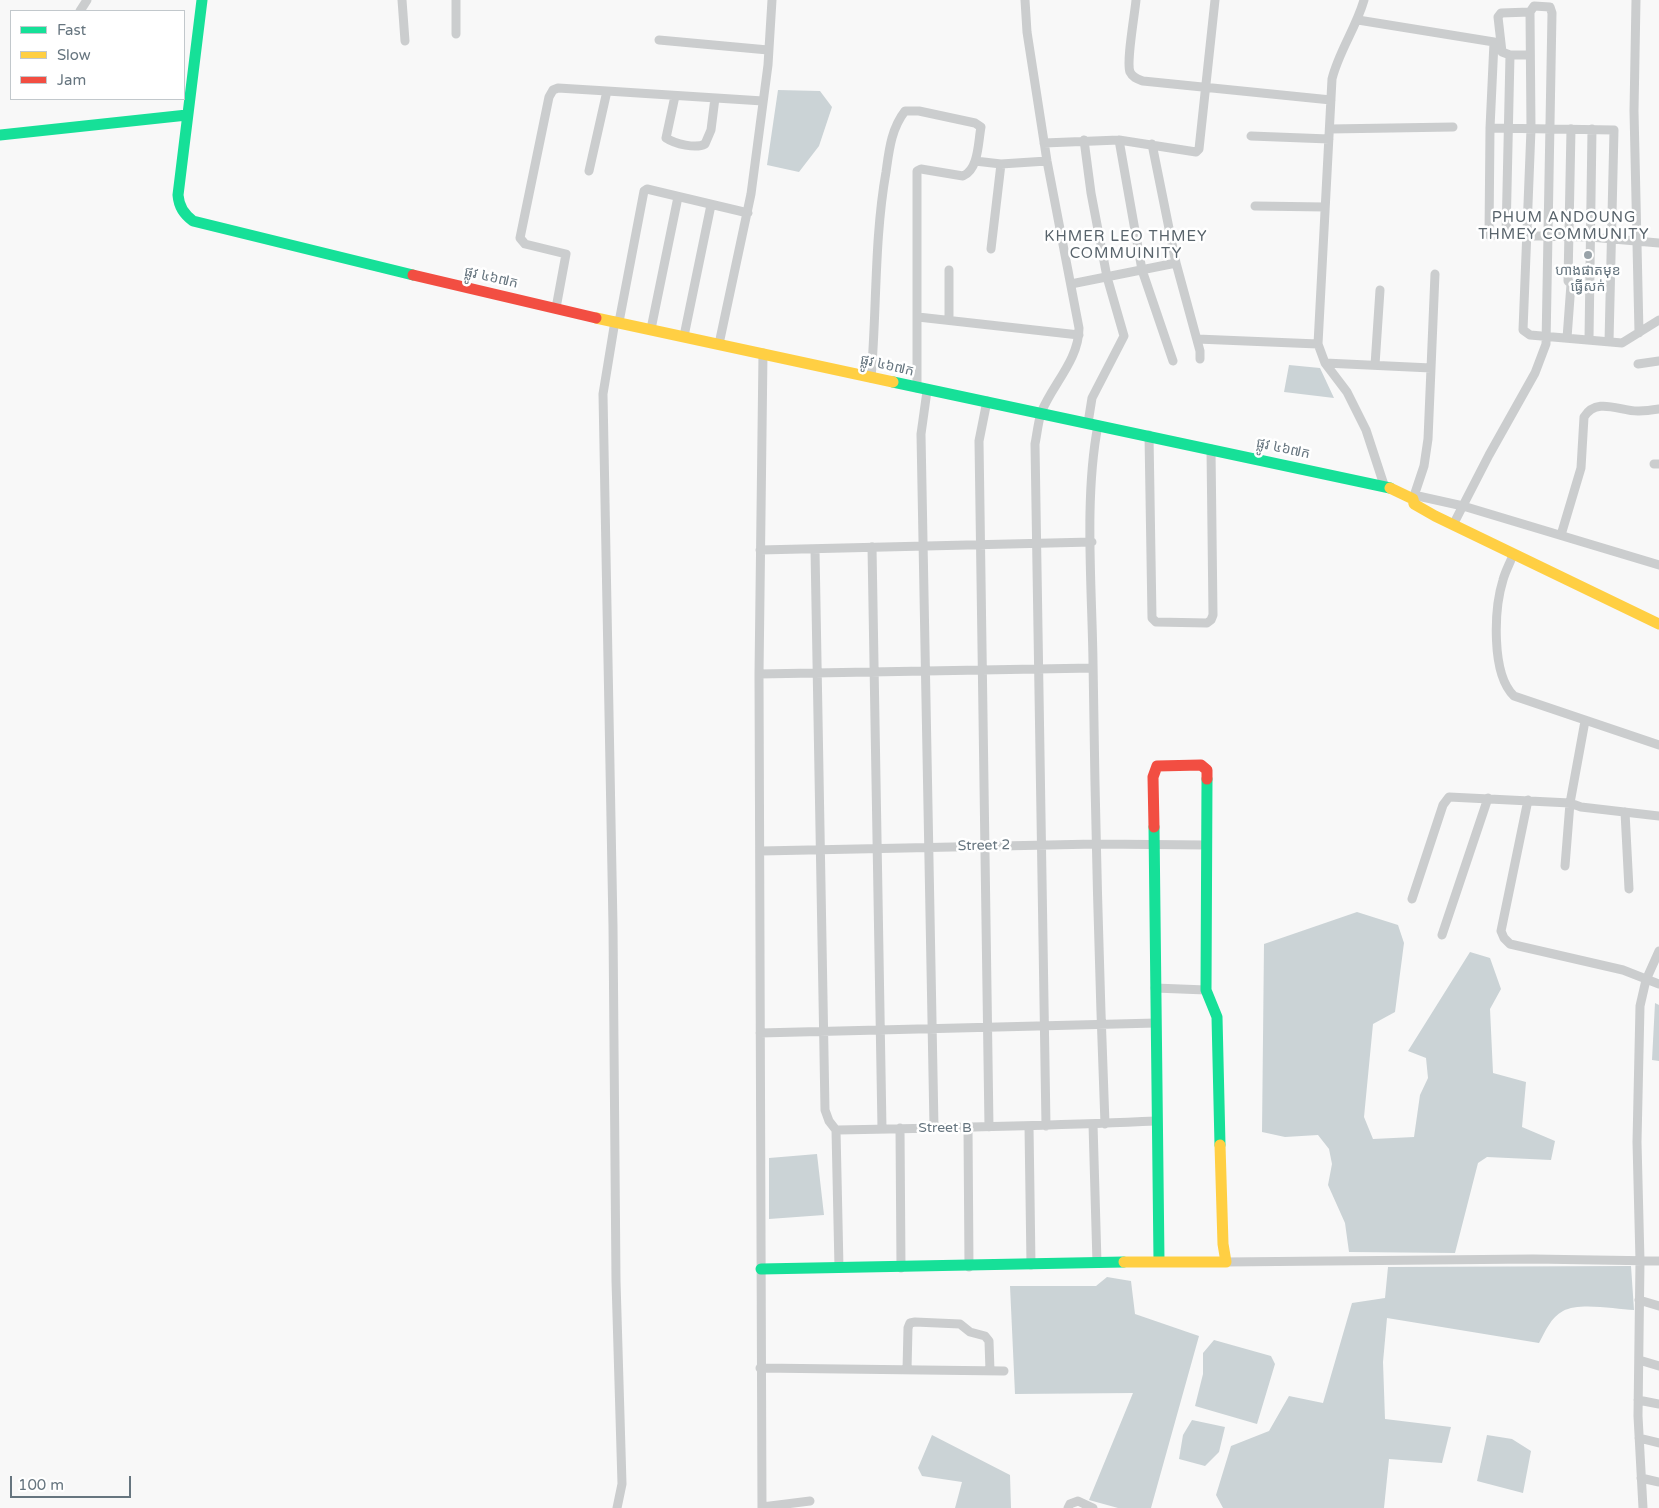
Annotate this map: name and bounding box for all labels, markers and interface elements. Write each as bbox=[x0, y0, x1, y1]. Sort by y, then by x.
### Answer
legend bbox=[10, 10, 185, 100]
text: Fast bbox=[57, 21, 86, 39]
text: Slow bbox=[57, 46, 91, 64]
text: Jam bbox=[57, 71, 86, 89]
district label: PHUM ANDOUNG THMEY COMMUNITY bbox=[1476, 209, 1652, 244]
district label: KHMER LEO THMEY COMMUINITY bbox=[1042, 228, 1210, 263]
marker: ហាងផាតមុខ ធ្វើសក់ bbox=[1582, 249, 1594, 261]
place label: ហាងផាតមុខ ធ្វើសក់ bbox=[1555, 263, 1621, 296]
street label: ផ្លូវ ៤៦៧ក bbox=[462, 264, 520, 292]
street label: ផ្លូវ ៤៦៧ក bbox=[858, 352, 916, 380]
street label: ផ្លូវ ៤៦៧ក bbox=[1254, 435, 1312, 463]
street label: Street 2 bbox=[958, 837, 1010, 855]
street label: Street B bbox=[918, 1120, 972, 1136]
scale bar bbox=[12, 1466, 134, 1498]
text: 100 m bbox=[18, 1476, 64, 1494]

